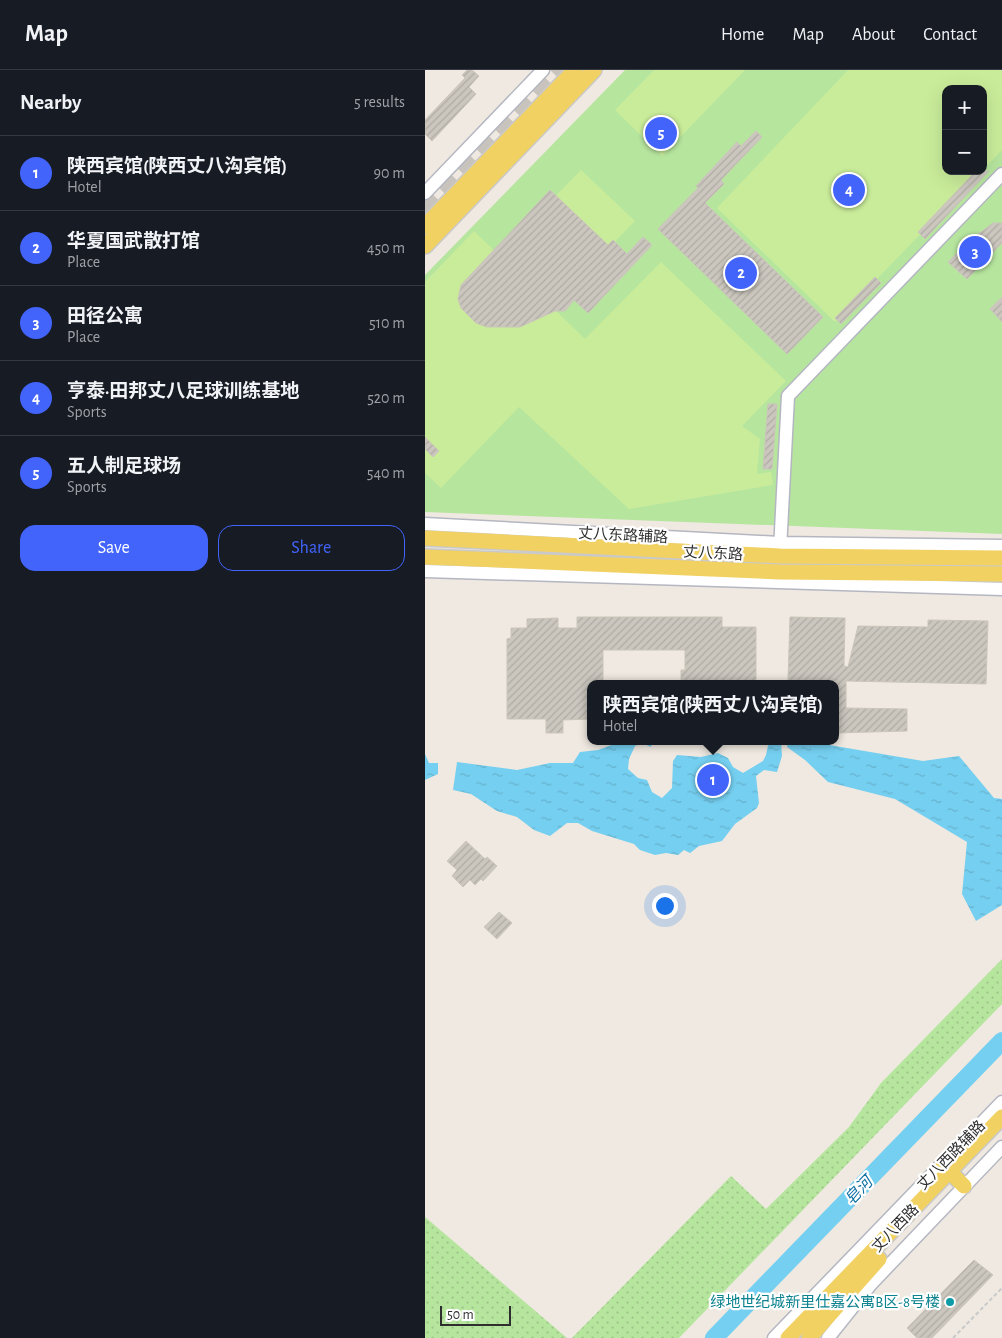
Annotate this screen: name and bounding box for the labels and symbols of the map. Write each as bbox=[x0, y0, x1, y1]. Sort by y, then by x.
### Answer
pin: 5 bbox=[645, 114, 677, 152]
pin: 4 bbox=[833, 171, 865, 209]
pin: 3 bbox=[959, 233, 991, 271]
pin: 2 bbox=[725, 254, 757, 292]
street label: 丈八东路辅路 bbox=[578, 525, 668, 545]
street label: 丈八东路 bbox=[683, 543, 743, 563]
pin: 1 bbox=[697, 761, 729, 799]
your location bbox=[652, 893, 678, 919]
street label: 丈八西路辅路 bbox=[914, 1117, 988, 1193]
water label: 皂河 bbox=[841, 1171, 878, 1208]
street label: 丈八西路 bbox=[868, 1201, 922, 1255]
place label: 绿地世纪城新里仕嘉公寓B区-8号楼 bbox=[710, 1293, 940, 1310]
marker: 绿地世纪城新里仕嘉公寓B区-8号楼 bbox=[944, 1296, 956, 1308]
scale bar bbox=[440, 1303, 511, 1326]

